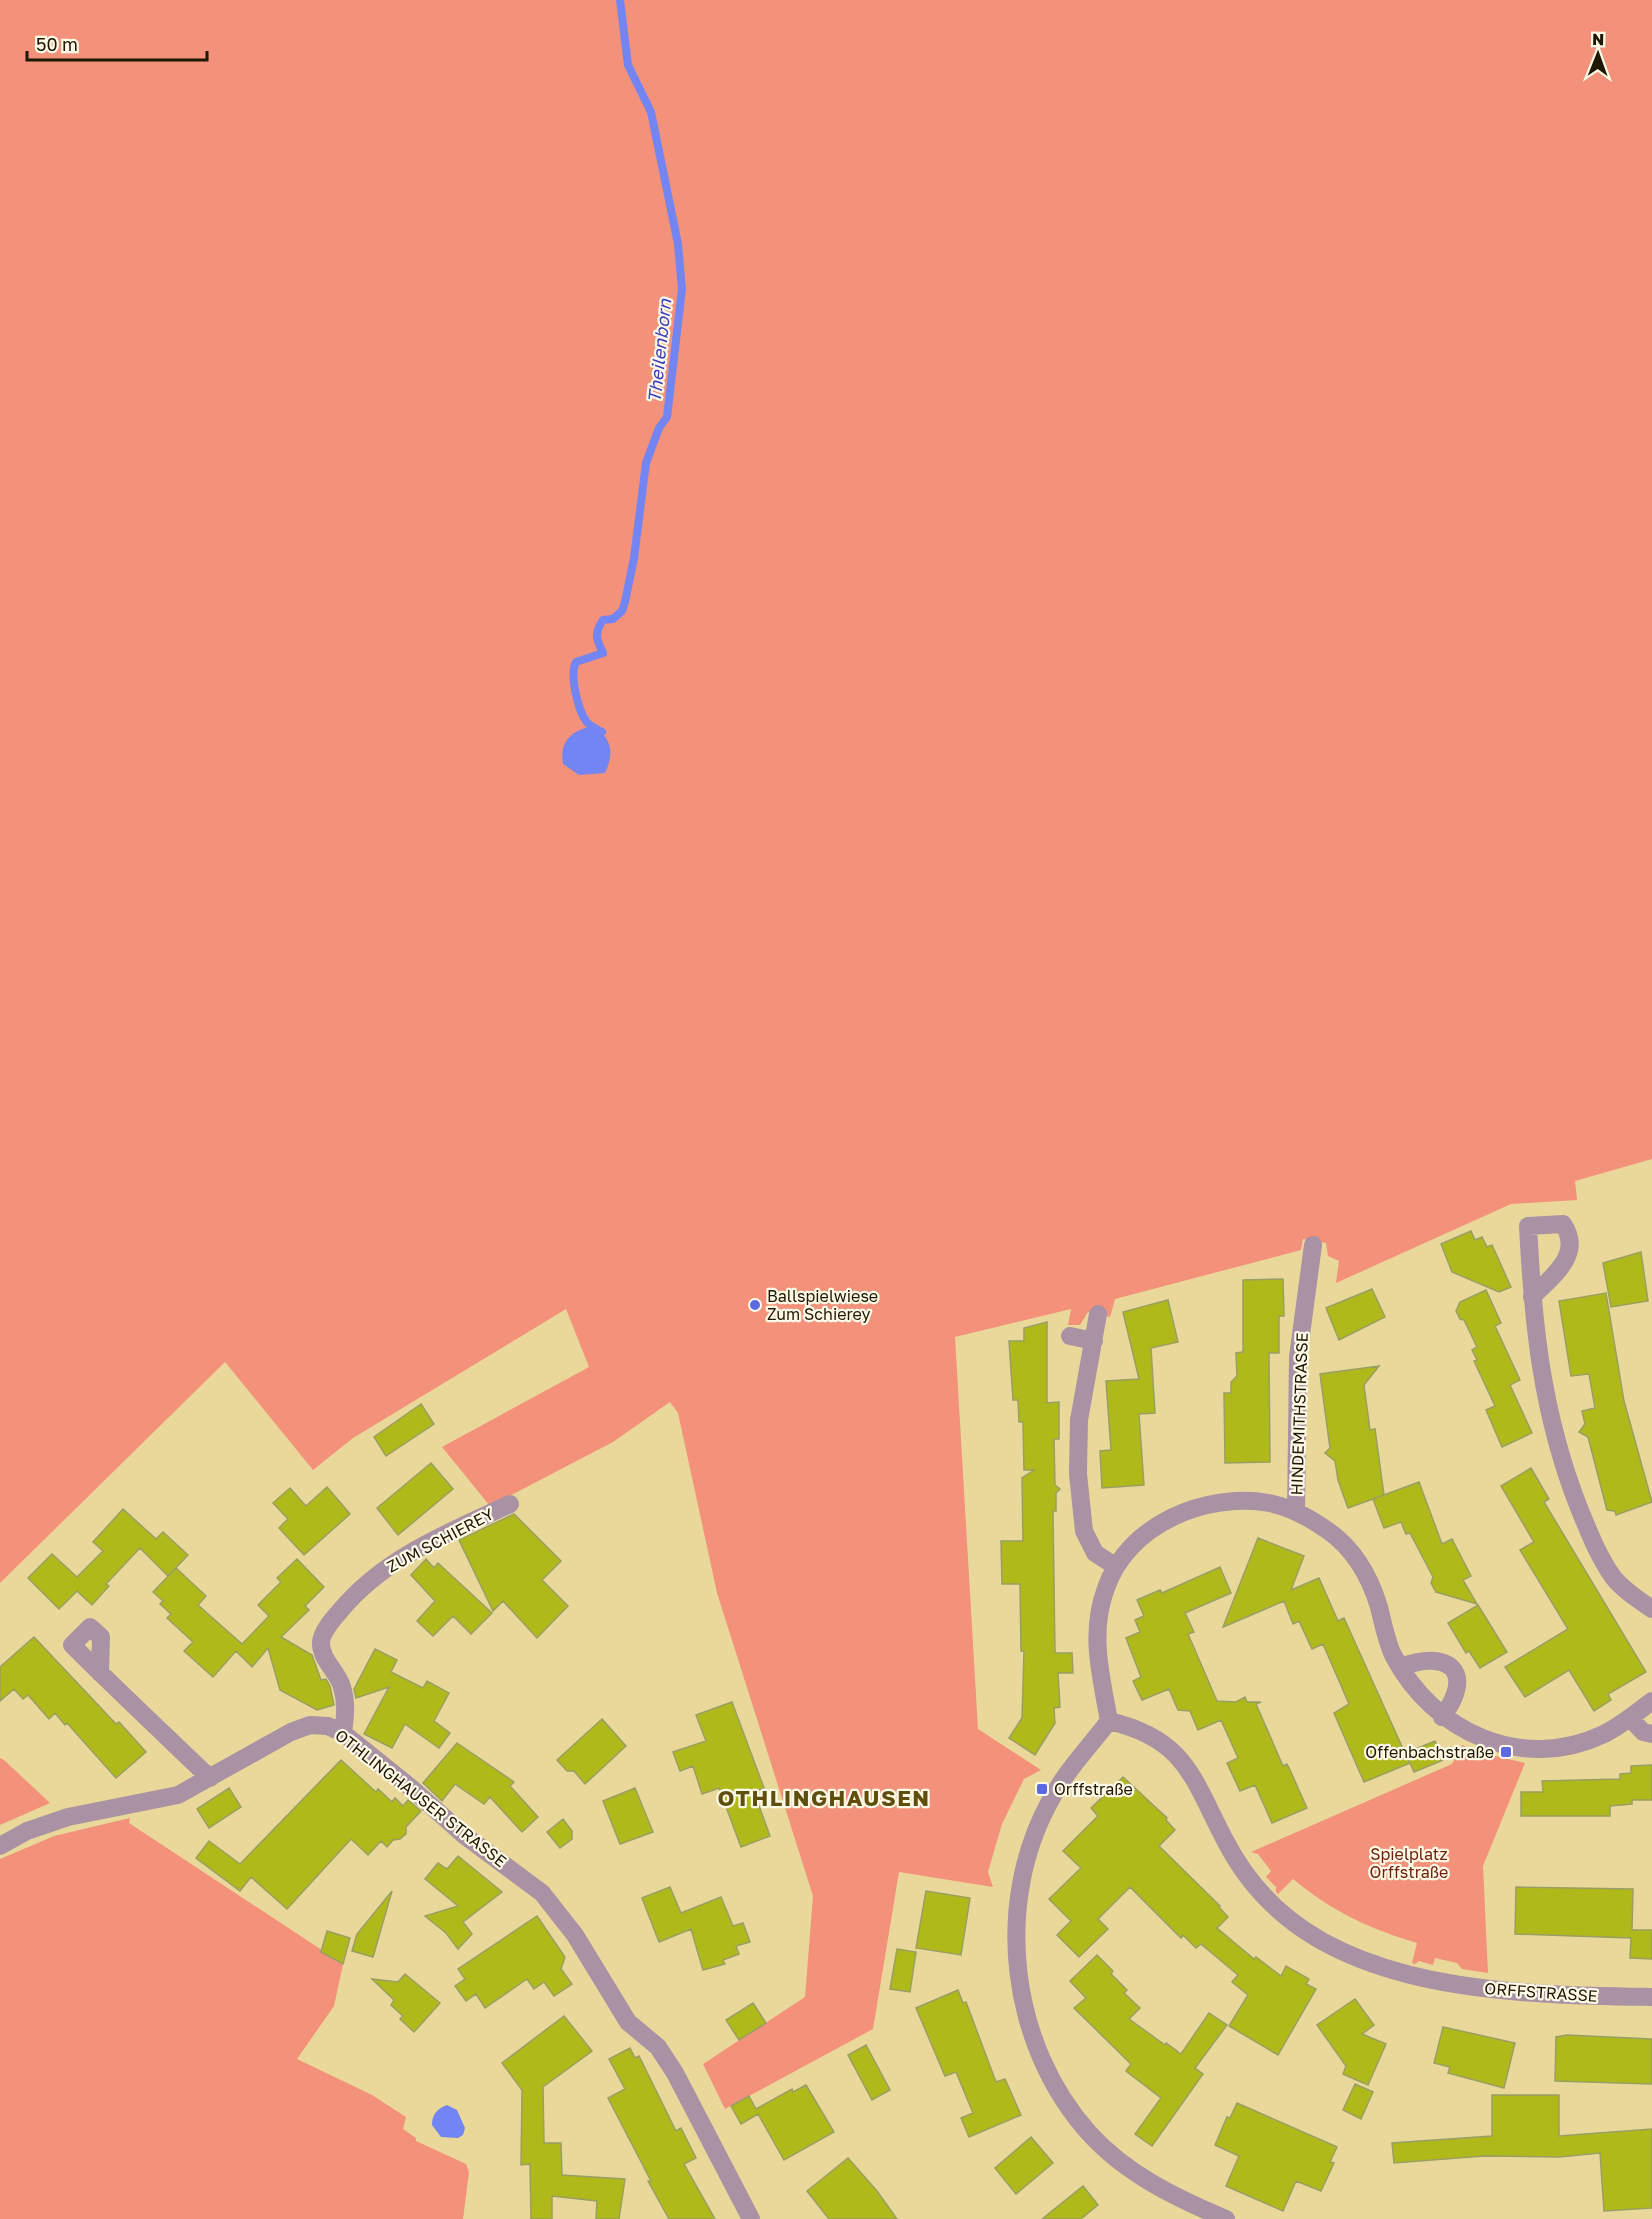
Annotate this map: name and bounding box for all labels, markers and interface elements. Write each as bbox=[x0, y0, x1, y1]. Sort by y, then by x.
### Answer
scale bar bbox=[27, 24, 207, 62]
north arrow bbox=[1568, 24, 1628, 84]
text: N bbox=[1592, 29, 1605, 49]
text: 50 m bbox=[36, 33, 78, 55]
water label: Theilenborn bbox=[643, 297, 676, 404]
place label: Ballspielwiese Zum Schierey bbox=[767, 1286, 878, 1324]
marker: Ballspielwiese Zum Schierey bbox=[748, 1298, 762, 1312]
street label: HINDEMITHSTRASSE bbox=[1286, 1332, 1312, 1496]
street label: ZUM SCHIEREY bbox=[383, 1503, 498, 1577]
street label: OTHLINGHAUSER STRASSE bbox=[331, 1725, 511, 1871]
place label: Offenbachstraße bbox=[1365, 1742, 1494, 1762]
marker: Offenbachstraße bbox=[1499, 1745, 1513, 1759]
place label: Orffstraße bbox=[1054, 1779, 1133, 1799]
marker: Orffstraße bbox=[1035, 1782, 1049, 1796]
district label: OTHLINGHAUSEN bbox=[717, 1784, 931, 1811]
park label: Spielplatz Orffstraße bbox=[1370, 1844, 1448, 1882]
street label: ORFFSTRASSE bbox=[1484, 1978, 1598, 2006]

